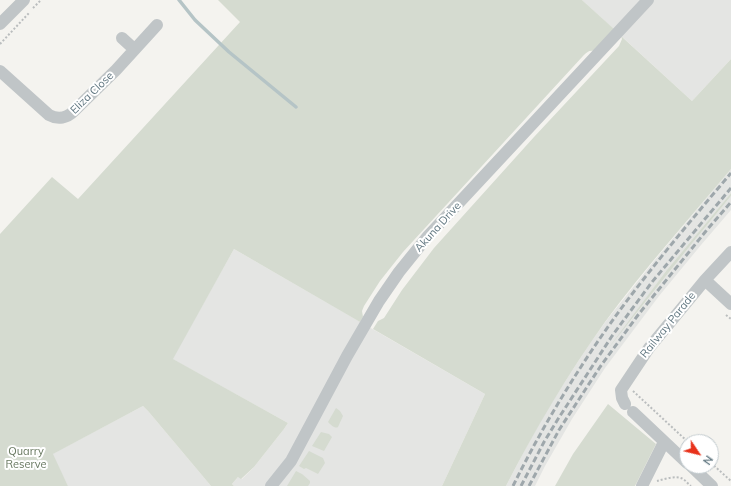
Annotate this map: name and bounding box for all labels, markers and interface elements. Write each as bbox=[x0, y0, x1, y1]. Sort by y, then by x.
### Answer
street label: Eliza Close bbox=[68, 69, 116, 117]
street label: Akuna Drive bbox=[412, 199, 464, 255]
street label: Railway Parade bbox=[637, 289, 699, 361]
north arrow bbox=[679, 434, 719, 474]
park label: Quarry Reserve bbox=[6, 445, 46, 471]
text: N bbox=[700, 453, 716, 468]

